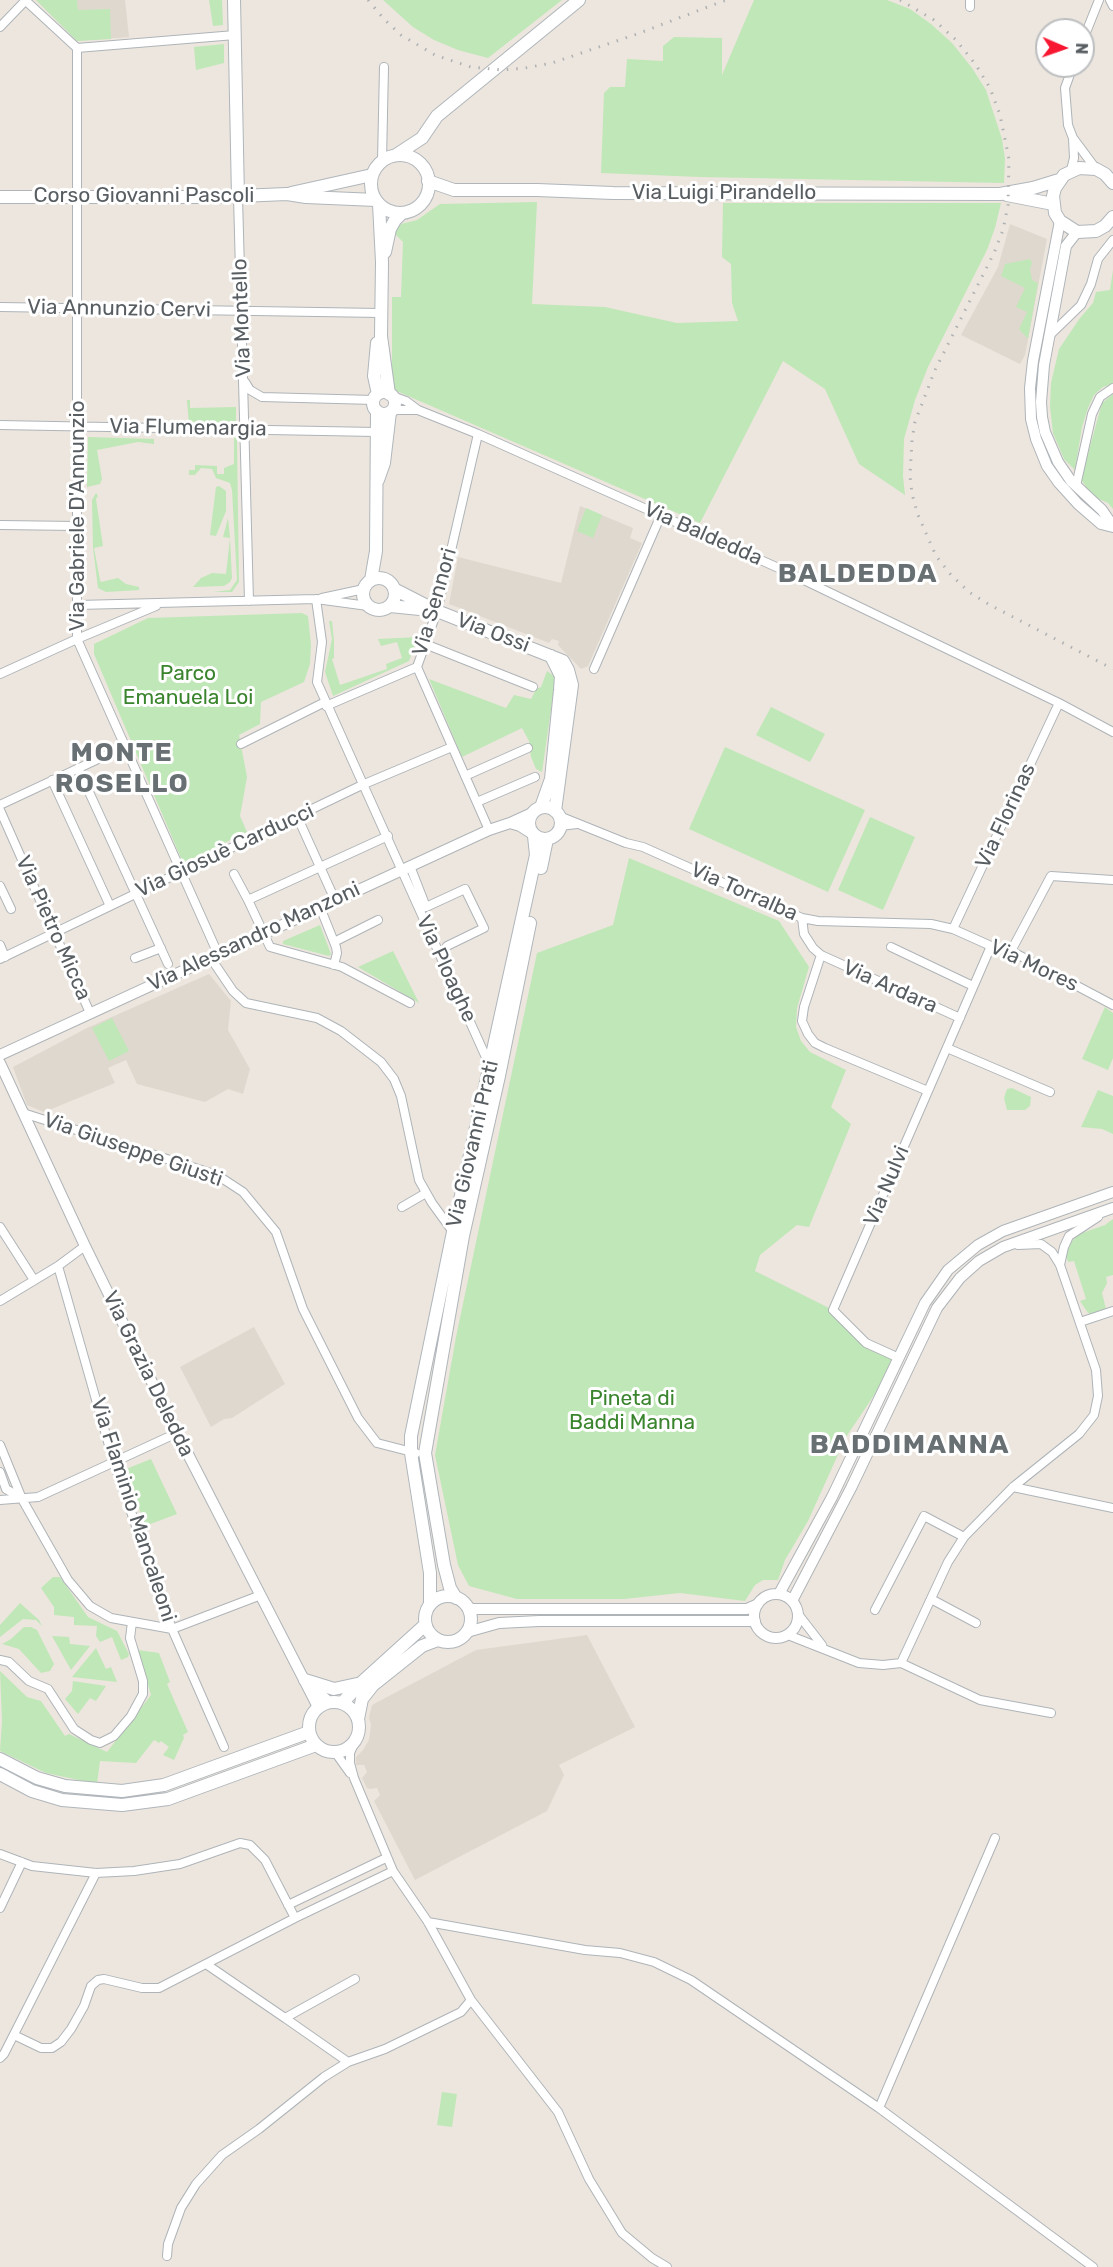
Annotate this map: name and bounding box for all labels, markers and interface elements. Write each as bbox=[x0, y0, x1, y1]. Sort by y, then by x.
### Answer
north arrow bbox=[1035, 18, 1095, 78]
text: N bbox=[1072, 42, 1091, 55]
street label: Via Luigi Pirandello bbox=[632, 180, 816, 206]
street label: Corso Giovanni Pascoli bbox=[34, 183, 254, 209]
street label: Via Montello bbox=[227, 258, 257, 378]
street label: Via Annunzio Cervi bbox=[27, 295, 211, 323]
street label: Via Gabriele D'Annunzio bbox=[65, 400, 91, 632]
street label: Via Flumenargia bbox=[109, 414, 267, 442]
street label: Via Baldedda bbox=[640, 497, 766, 571]
street label: Via Sennori bbox=[408, 545, 462, 659]
district label: BALDEDDA bbox=[778, 558, 938, 590]
street label: Via Ossi bbox=[453, 608, 533, 658]
park label: Parco Emanuela Loi bbox=[123, 661, 253, 711]
district label: MONTE ROSELLO bbox=[55, 737, 189, 800]
street label: Via Florinas bbox=[971, 759, 1041, 873]
street label: Via Giosuè Carducci bbox=[132, 799, 318, 903]
street label: Via Pietro Micca bbox=[10, 852, 96, 1004]
street label: Via Torralba bbox=[687, 857, 801, 927]
street label: Via Alessandro Manzoni bbox=[144, 877, 364, 997]
street label: Via Ploaghe bbox=[410, 912, 482, 1026]
street label: Via Mores bbox=[986, 935, 1082, 997]
street label: Via Ardara bbox=[839, 955, 941, 1019]
street label: Via Giovanni Prati bbox=[441, 1058, 505, 1230]
street label: Via Giuseppe Giusti bbox=[40, 1107, 226, 1193]
street label: Via Nulvi bbox=[859, 1142, 915, 1230]
street label: Via Grazia Deledda bbox=[97, 1287, 199, 1461]
park label: Pineta di Baddi Manna bbox=[569, 1386, 695, 1436]
street label: Via Flaminio Mancaleoni bbox=[85, 1395, 181, 1625]
district label: BADDIMANNA bbox=[810, 1429, 1010, 1461]

